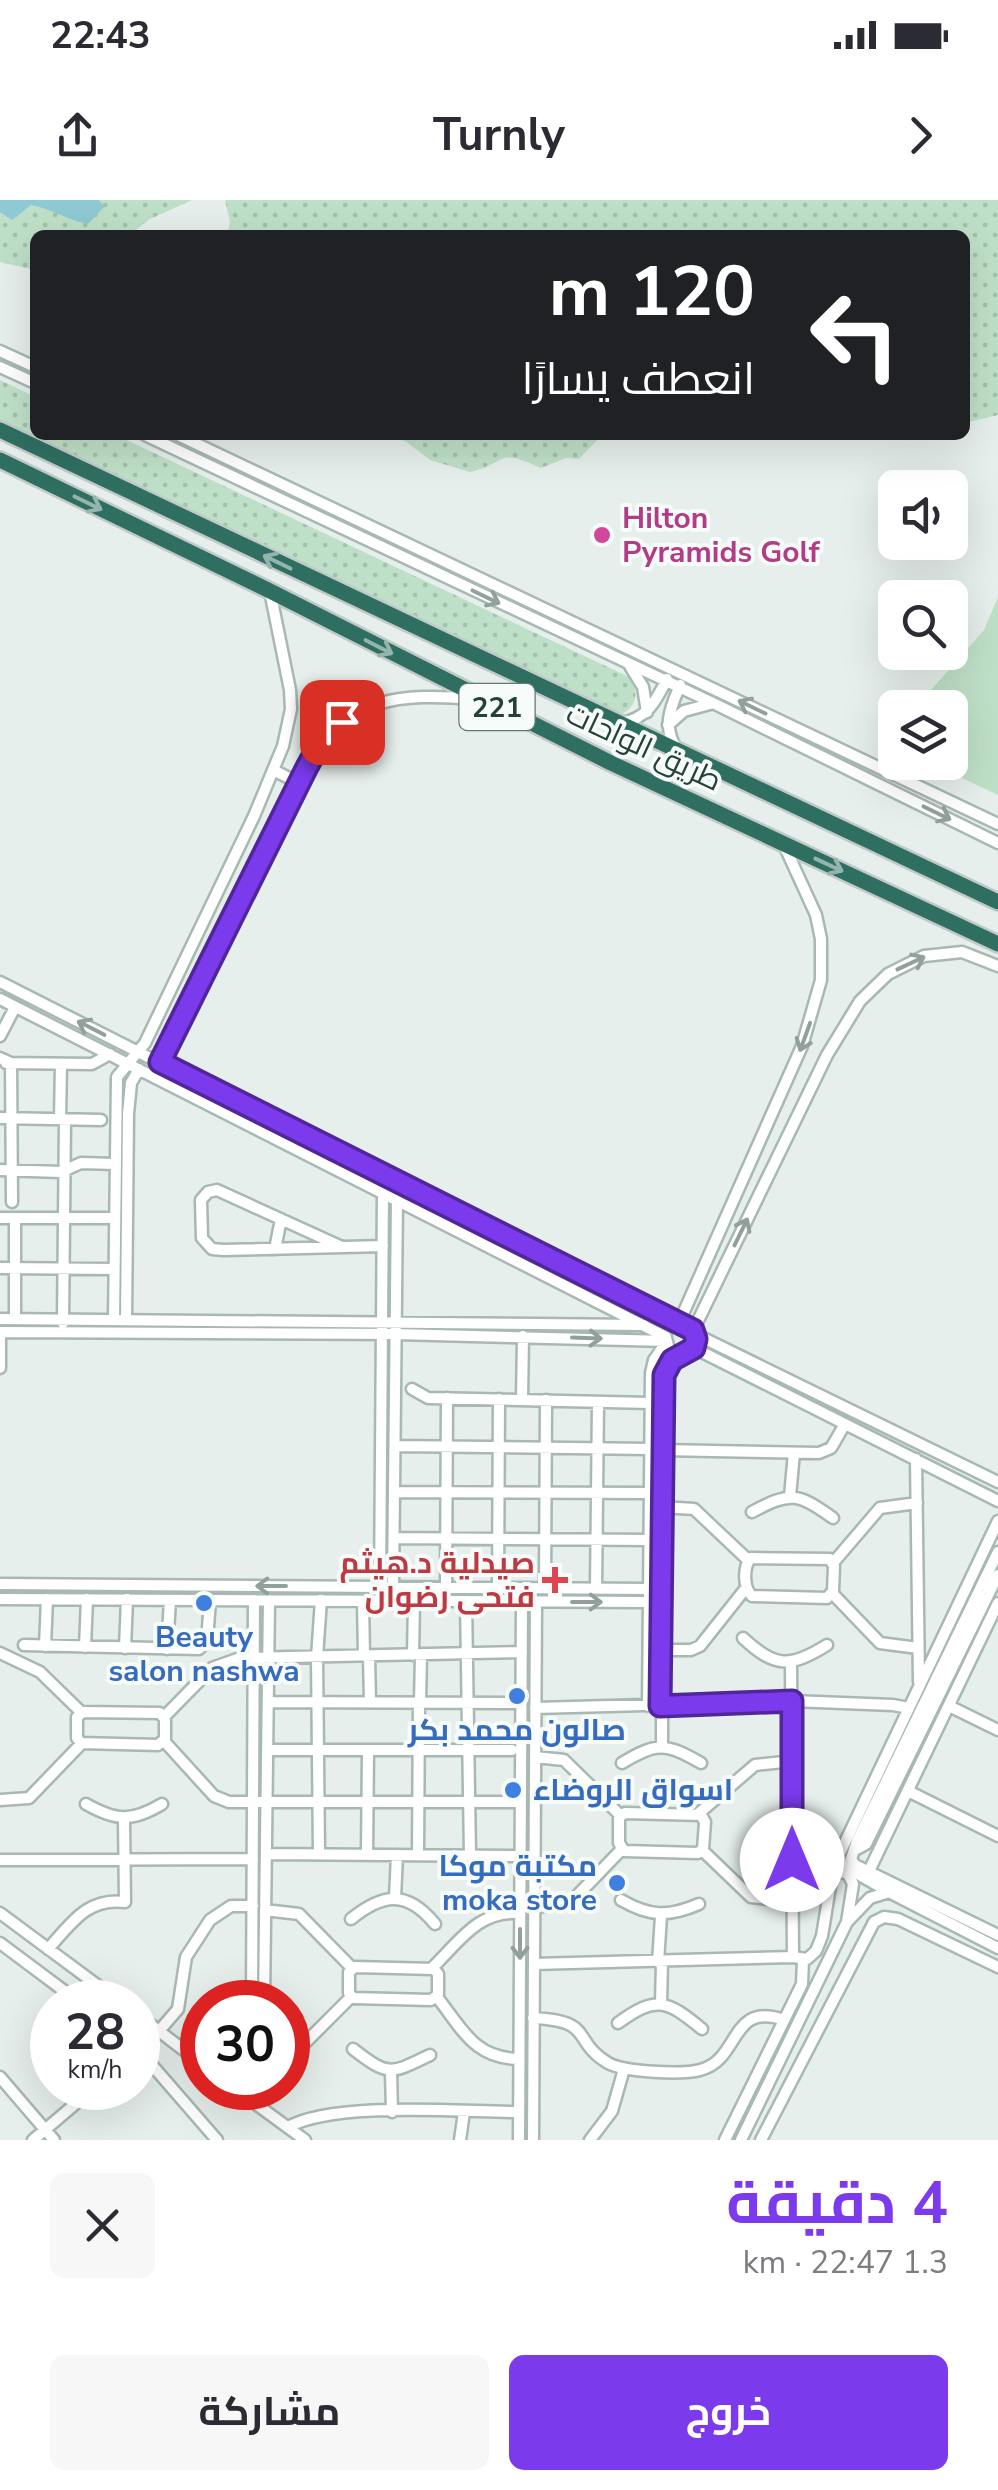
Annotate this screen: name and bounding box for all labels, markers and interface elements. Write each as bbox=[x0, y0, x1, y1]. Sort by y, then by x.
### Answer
text: 22:43 bbox=[50, 10, 151, 61]
text: Turnly bbox=[433, 105, 565, 166]
icon: share bbox=[50, 108, 105, 163]
icon: forward bbox=[893, 108, 948, 163]
text: 120 m bbox=[549, 244, 755, 340]
icon: left bbox=[790, 270, 920, 400]
text: انعطف يسارًا bbox=[522, 349, 755, 410]
map controls bbox=[878, 470, 968, 780]
button: sound bbox=[878, 470, 968, 560]
one-way arrow bbox=[72, 494, 102, 513]
place label: Hilton Pyramids Golf bbox=[622, 498, 821, 573]
marker: Hilton Pyramids Golf bbox=[591, 524, 613, 546]
one-way arrow bbox=[263, 551, 293, 570]
button: search bbox=[878, 580, 968, 670]
one-way arrow bbox=[471, 588, 501, 607]
one-way arrow bbox=[364, 638, 393, 657]
pin bbox=[300, 680, 385, 765]
road number: 221 bbox=[460, 684, 534, 730]
button: layers bbox=[878, 690, 968, 780]
street label: طريق الواحات bbox=[559, 694, 728, 801]
icon: arrive bbox=[315, 695, 370, 750]
one-way arrow bbox=[738, 697, 768, 716]
one-way arrow bbox=[922, 804, 952, 823]
one-way arrow bbox=[813, 857, 843, 876]
one-way arrow bbox=[895, 952, 925, 971]
one-way arrow bbox=[76, 1017, 106, 1036]
one-way arrow bbox=[795, 1021, 813, 1052]
one-way arrow bbox=[732, 1218, 751, 1248]
one-way arrow bbox=[571, 1329, 603, 1348]
place label: صيدلية د.هيثم فتحى رضوان bbox=[339, 1543, 535, 1618]
marker: صيدلية د.هيثم فتحى رضوان bbox=[544, 1569, 566, 1591]
one-way arrow bbox=[256, 1576, 288, 1596]
marker: Beauty salon nashwa bbox=[193, 1592, 215, 1614]
one-way arrow bbox=[570, 1592, 603, 1612]
place label: Beauty salon nashwa bbox=[108, 1617, 300, 1692]
marker: صالون محمد بكر bbox=[506, 1685, 528, 1707]
place label: صالون محمد بكر bbox=[407, 1710, 626, 1751]
place label: اسواق الروضاء bbox=[533, 1770, 733, 1811]
marker: اسواق الروضاء bbox=[502, 1779, 524, 1801]
position arrow bbox=[740, 1808, 844, 1912]
place label: مكتبة موكا moka store bbox=[438, 1846, 597, 1921]
marker: مكتبة موكا moka store bbox=[606, 1872, 628, 1894]
one-way arrow bbox=[510, 1926, 530, 1959]
speed limit sign: 30 bbox=[180, 1980, 310, 2110]
text: 28 bbox=[65, 1998, 125, 2067]
text: km/h bbox=[67, 2053, 123, 2087]
text: 4 دقيقة bbox=[726, 2162, 948, 2244]
button: close bbox=[50, 2173, 155, 2278]
text: 1.3 km · 22:47 bbox=[743, 2241, 948, 2284]
button: مشاركة bbox=[50, 2355, 489, 2470]
button: خروج bbox=[509, 2355, 948, 2470]

